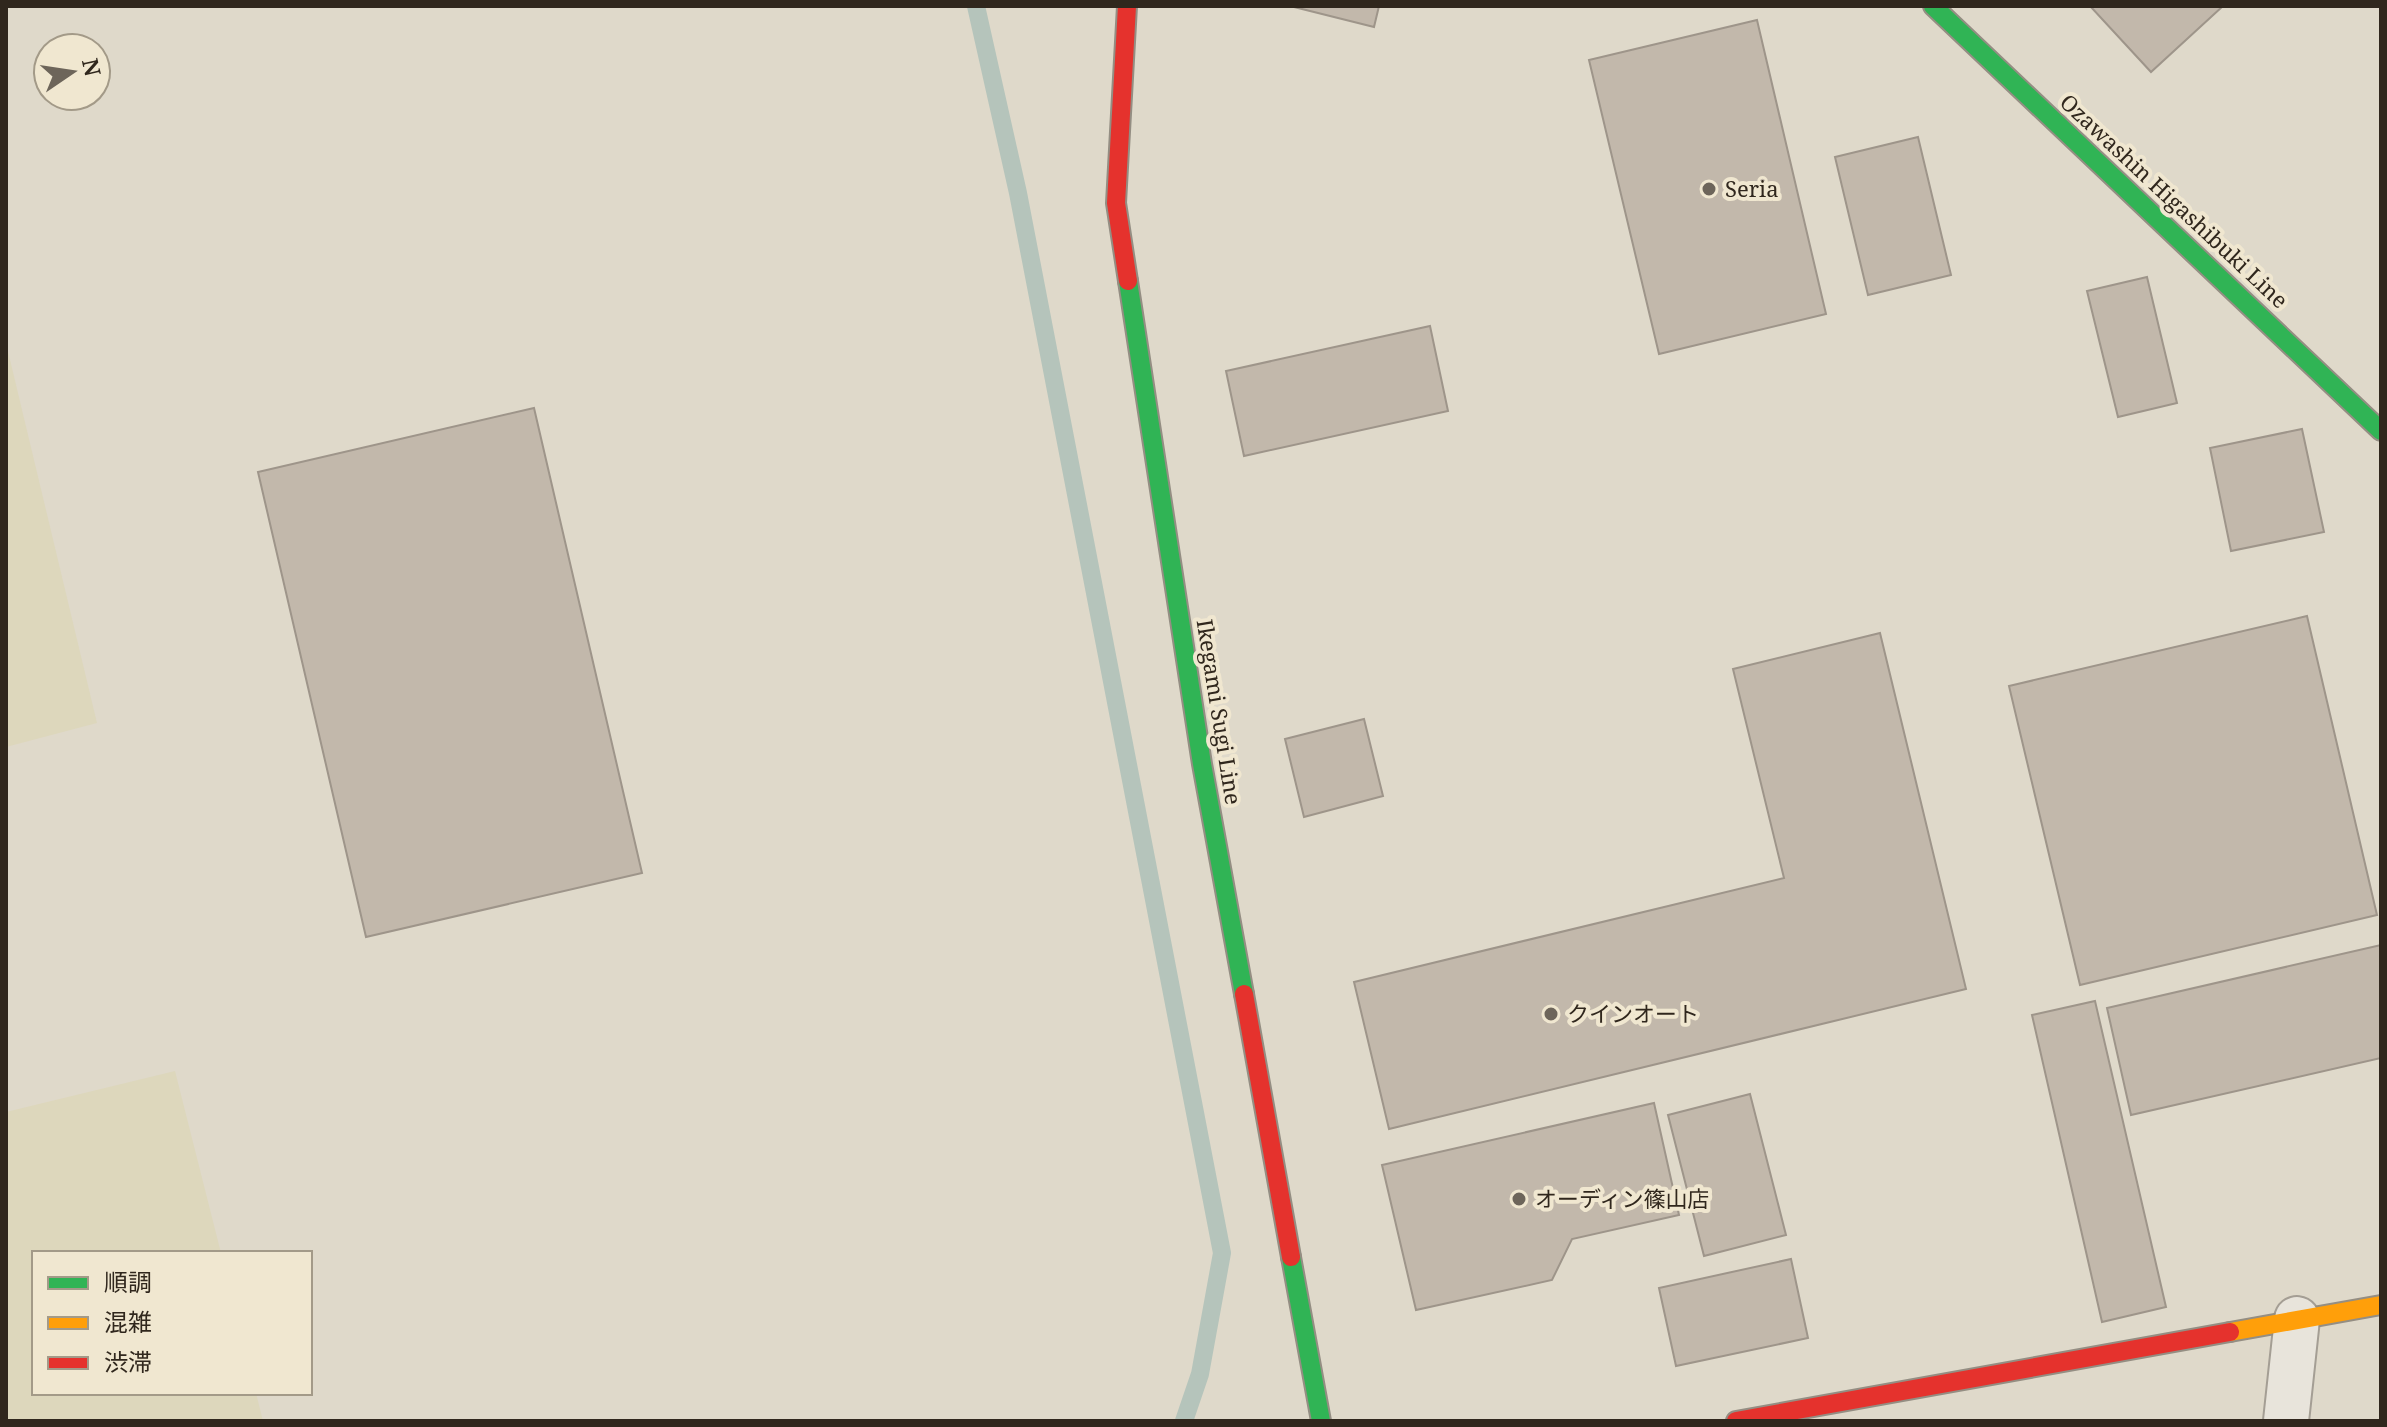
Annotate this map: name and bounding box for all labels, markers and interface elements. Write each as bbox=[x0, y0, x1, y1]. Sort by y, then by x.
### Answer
north arrow bbox=[32, 32, 112, 112]
text: N bbox=[76, 55, 109, 79]
street label: Ozawashin Higashibuki Line bbox=[2054, 86, 2295, 314]
place label: Seria bbox=[1725, 173, 1779, 203]
marker: Seria bbox=[1700, 180, 1718, 198]
street label: Ikegami Sugi Line bbox=[1191, 617, 1249, 807]
place label: クインオート bbox=[1567, 998, 1699, 1028]
marker: クインオート bbox=[1542, 1005, 1560, 1023]
place label: オーディン篠山店 bbox=[1535, 1183, 1709, 1213]
marker: オーディン篠山店 bbox=[1510, 1190, 1528, 1208]
legend bbox=[32, 1251, 312, 1395]
text: 順調 bbox=[104, 1265, 152, 1298]
text: 混雑 bbox=[104, 1305, 152, 1338]
text: 渋滞 bbox=[104, 1345, 152, 1378]

